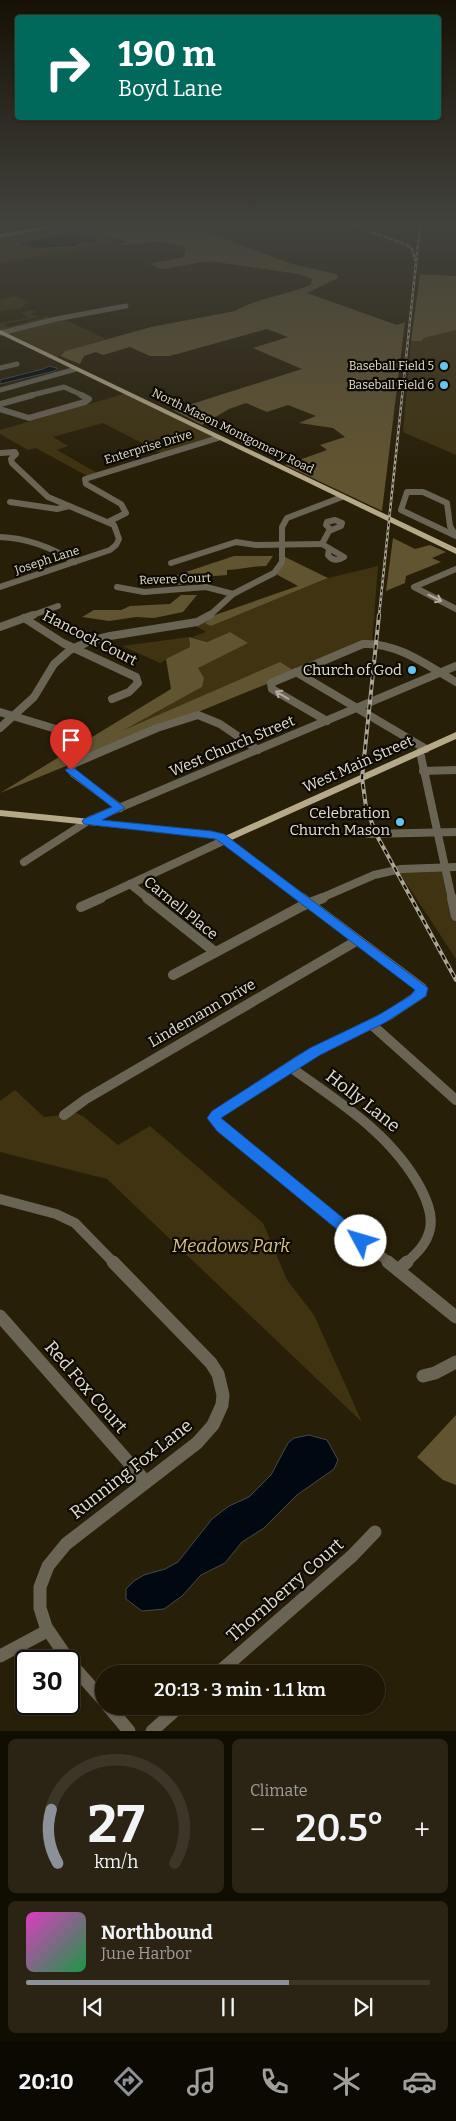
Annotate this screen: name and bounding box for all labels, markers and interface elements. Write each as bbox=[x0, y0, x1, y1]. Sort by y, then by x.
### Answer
text: 190 m bbox=[118, 33, 216, 75]
icon: right bbox=[35, 35, 100, 100]
text: Boyd Lane bbox=[118, 75, 223, 102]
place label: Baseball Field 5 bbox=[349, 359, 434, 373]
marker: Baseball Field 5 bbox=[438, 360, 450, 372]
place label: Baseball Field 6 bbox=[348, 378, 434, 392]
marker: Baseball Field 6 bbox=[438, 379, 450, 391]
street label: North Mason Montgomery Road bbox=[150, 386, 316, 476]
street label: Enterprise Drive bbox=[102, 427, 194, 467]
street label: Joseph Lane bbox=[12, 543, 81, 577]
street label: Revere Court bbox=[139, 571, 212, 587]
one-way arrow bbox=[427, 594, 442, 604]
street label: Hancock Court bbox=[40, 606, 141, 670]
place label: Church of God bbox=[303, 661, 402, 679]
marker: Church of God bbox=[406, 664, 418, 676]
one-way arrow bbox=[276, 689, 290, 699]
street label: West Church Street bbox=[167, 711, 298, 781]
pin bbox=[50, 719, 92, 770]
icon: arrive bbox=[57, 726, 85, 754]
street label: West Main Street bbox=[300, 731, 416, 796]
place label: Celebration Church Mason bbox=[289, 804, 391, 839]
marker: Celebration Church Mason bbox=[394, 816, 406, 828]
street label: Carnell Place bbox=[140, 873, 222, 943]
street label: Lindemann Drive bbox=[145, 975, 259, 1051]
street label: Holly Lane bbox=[321, 1065, 405, 1137]
position arrow bbox=[334, 1214, 386, 1266]
park label: Meadows Park bbox=[172, 1235, 290, 1257]
street label: Red Fox Court bbox=[40, 1336, 132, 1438]
street label: Running Fox Lane bbox=[65, 1414, 197, 1524]
street label: Thornberry Court bbox=[222, 1533, 348, 1647]
speed limit sign: 30 bbox=[15, 1650, 80, 1715]
text: 20:13 · 3 min · 1.1 km bbox=[154, 1678, 326, 1701]
text: Climate bbox=[250, 1781, 308, 1800]
text: 27 bbox=[88, 1793, 145, 1856]
text: 20.5° bbox=[295, 1805, 384, 1851]
text: − bbox=[250, 1813, 265, 1846]
text: + bbox=[414, 1813, 430, 1846]
text: km/h bbox=[94, 1851, 138, 1873]
text: Northbound bbox=[101, 1921, 213, 1944]
text: June Harbor bbox=[101, 1944, 192, 1963]
icon: previous bbox=[79, 1993, 107, 2021]
icon: pause bbox=[214, 1993, 242, 2021]
icon: next bbox=[349, 1993, 377, 2021]
icon: directions bbox=[111, 2064, 146, 2099]
icon: music bbox=[184, 2064, 219, 2099]
icon: phone bbox=[257, 2064, 292, 2099]
icon: climate bbox=[329, 2064, 364, 2099]
icon: car bbox=[402, 2064, 437, 2099]
text: 20:10 bbox=[19, 2068, 74, 2095]

